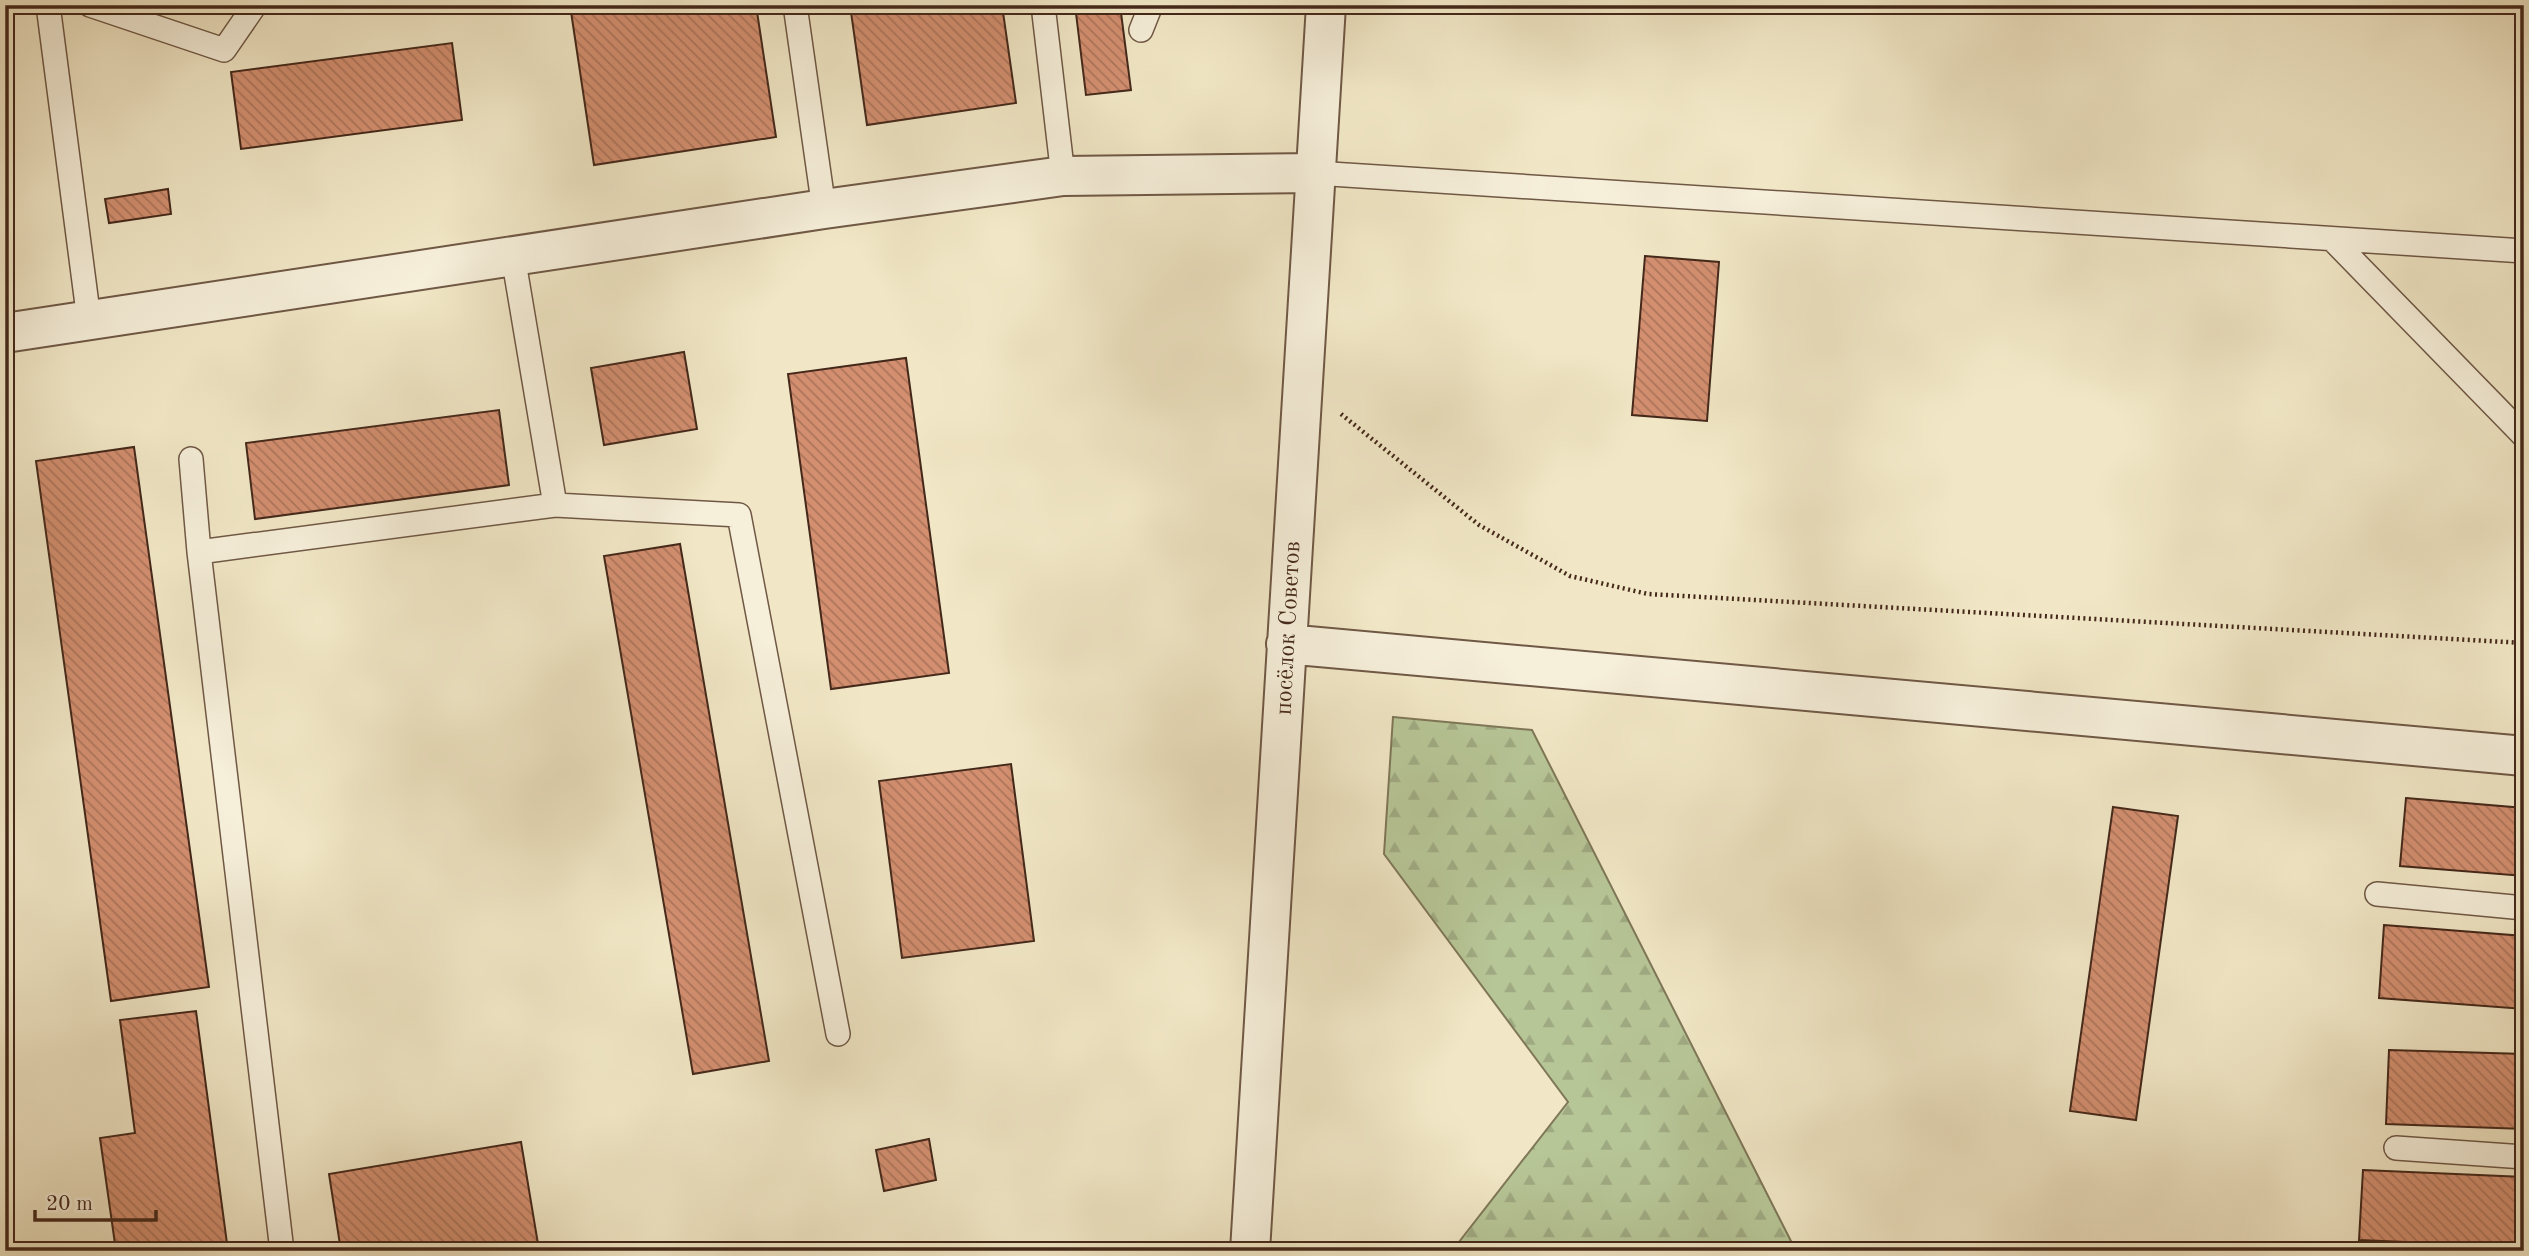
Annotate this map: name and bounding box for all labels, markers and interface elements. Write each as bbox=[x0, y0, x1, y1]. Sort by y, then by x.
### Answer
street label: посёлок Советов bbox=[1272, 540, 1306, 716]
scale bar bbox=[35, 1179, 156, 1223]
text: 20 m bbox=[46, 1194, 93, 1215]

